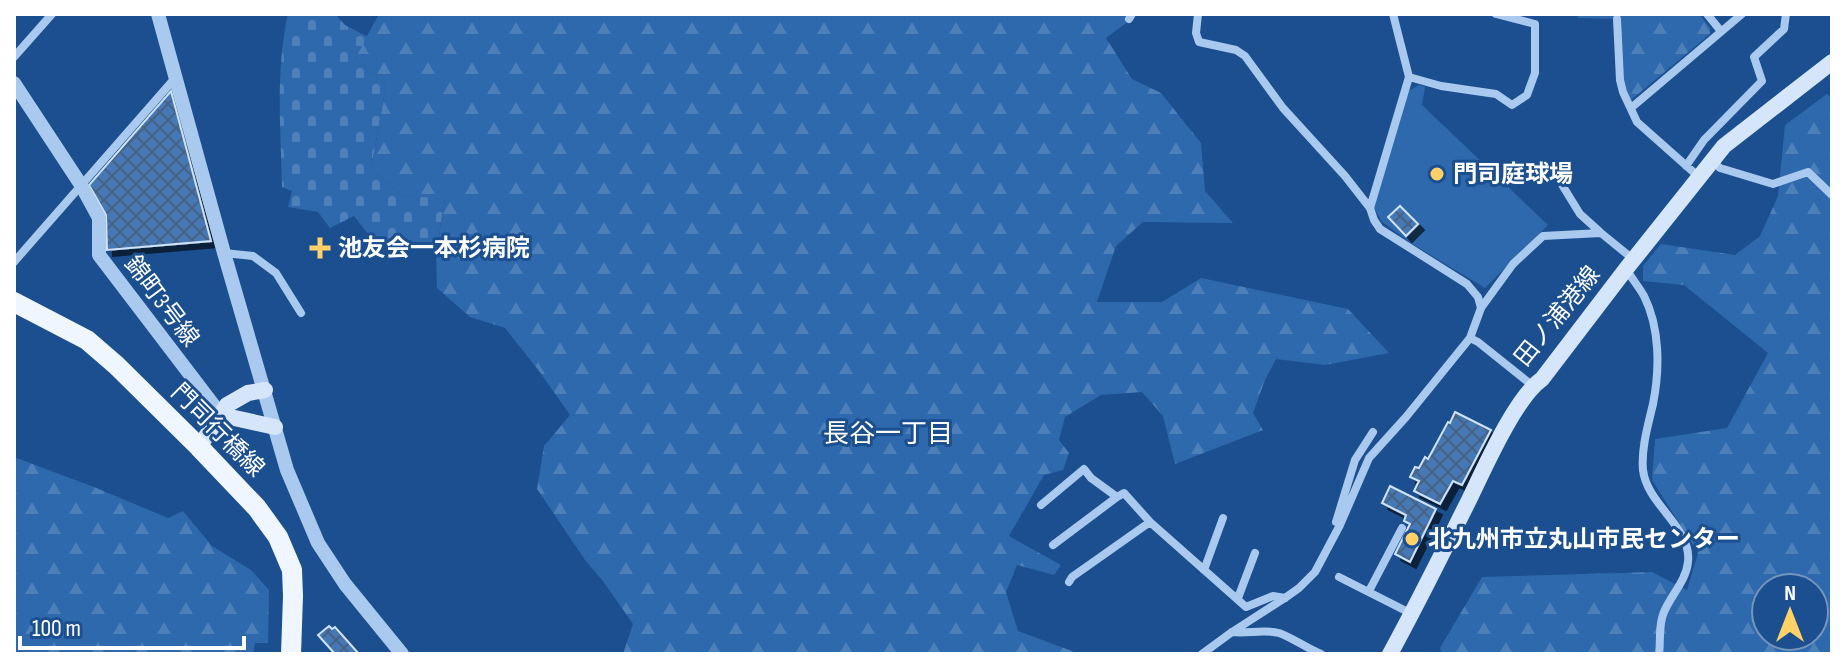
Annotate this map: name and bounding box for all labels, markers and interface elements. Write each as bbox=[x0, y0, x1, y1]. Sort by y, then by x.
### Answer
place label: 門司庭球場 bbox=[1453, 160, 1573, 189]
marker: 門司庭球場 bbox=[1428, 165, 1446, 183]
place label: 池友会一本杉病院 bbox=[338, 234, 530, 263]
marker: 池友会一本杉病院 bbox=[309, 237, 331, 259]
street label: 錦町3号線 bbox=[118, 250, 205, 352]
street label: 田ノ浦港線 bbox=[1508, 261, 1606, 372]
street label: 門司行橋線 bbox=[165, 378, 270, 483]
district label: 長谷一丁目 bbox=[823, 419, 953, 450]
place label: 北九州市立丸山市民センター bbox=[1428, 525, 1740, 554]
marker: 北九州市立丸山市民センター bbox=[1403, 530, 1421, 548]
north arrow bbox=[1750, 572, 1830, 652]
text: N bbox=[1784, 580, 1796, 607]
scale bar bbox=[20, 600, 244, 650]
text: 100 m bbox=[32, 614, 81, 643]

